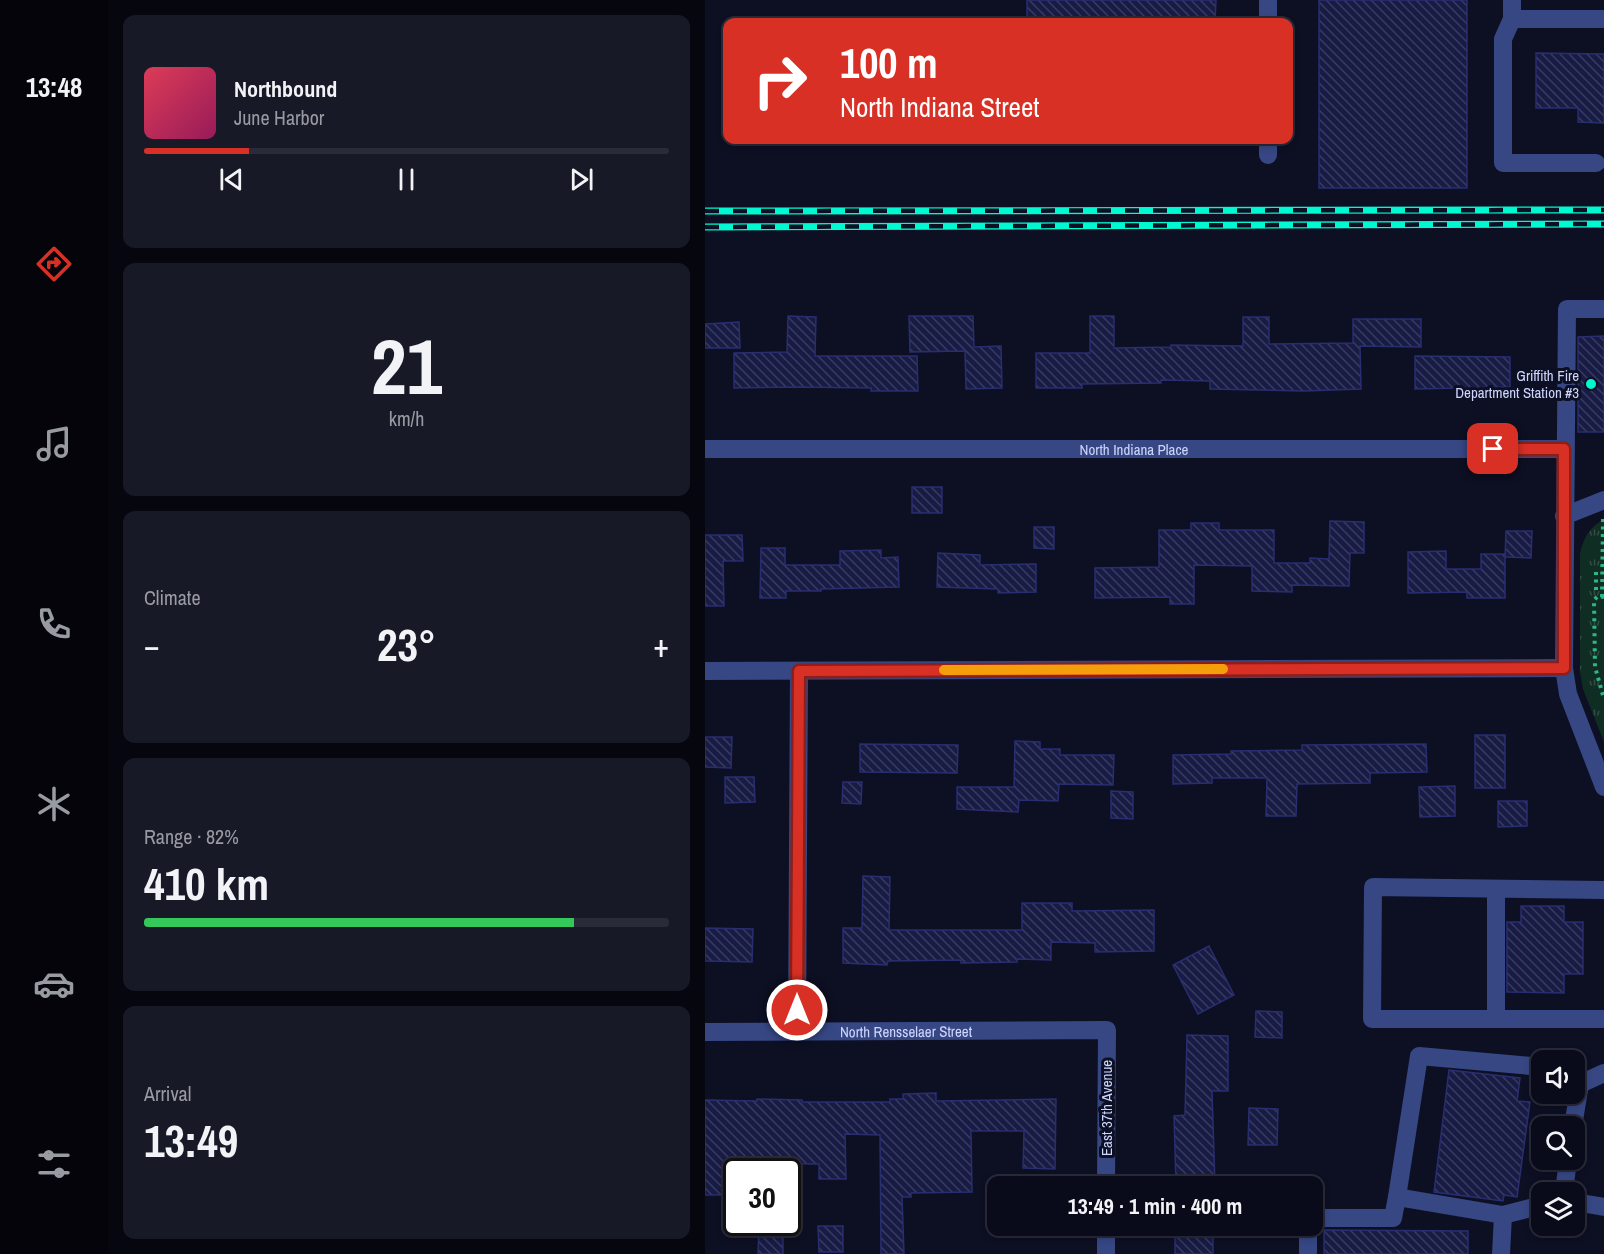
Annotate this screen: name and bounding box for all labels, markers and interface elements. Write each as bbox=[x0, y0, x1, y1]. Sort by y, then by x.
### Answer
text: 100 m bbox=[840, 35, 938, 91]
icon: right bbox=[741, 42, 819, 120]
text: 13:48 bbox=[26, 69, 82, 105]
text: Northbound bbox=[234, 74, 337, 104]
text: North Indiana Street bbox=[840, 89, 1039, 125]
text: June Harbor bbox=[234, 104, 324, 131]
icon: previous bbox=[215, 163, 248, 196]
icon: pause bbox=[390, 163, 423, 196]
icon: next bbox=[565, 163, 598, 196]
icon: directions bbox=[33, 243, 75, 285]
text: 21 bbox=[371, 313, 442, 418]
place label: Griffith Fire Department Station #3 bbox=[1455, 365, 1579, 403]
marker: Griffith Fire Department Station #3 bbox=[1584, 377, 1598, 391]
text: km/h bbox=[389, 405, 424, 432]
icon: music bbox=[33, 423, 75, 465]
pin bbox=[1467, 423, 1518, 474]
icon: arrive bbox=[1476, 432, 1509, 465]
street label: North Indiana Place bbox=[1080, 439, 1189, 460]
text: Climate bbox=[144, 584, 201, 611]
icon: phone bbox=[33, 603, 75, 645]
text: 23° bbox=[377, 614, 436, 675]
text: − bbox=[144, 623, 160, 667]
text: + bbox=[653, 623, 669, 667]
icon: climate bbox=[33, 783, 75, 825]
text: Range · 82% bbox=[144, 823, 239, 850]
text: 410 km bbox=[144, 853, 269, 914]
icon: car bbox=[33, 963, 75, 1005]
position arrow bbox=[765, 978, 829, 1042]
street label: North Rensselaer Street bbox=[840, 1020, 973, 1042]
map controls bbox=[1531, 1050, 1585, 1236]
button: sound bbox=[1531, 1050, 1585, 1104]
street label: East 37th Avenue bbox=[1096, 1060, 1117, 1156]
text: Arrival bbox=[144, 1080, 191, 1107]
text: 13:49 bbox=[144, 1110, 238, 1171]
button: search bbox=[1531, 1116, 1585, 1170]
icon: filters bbox=[33, 1143, 75, 1185]
speed limit sign: 30 bbox=[723, 1158, 801, 1236]
button: layers bbox=[1531, 1182, 1585, 1236]
text: 13:49 · 1 min · 400 m bbox=[1068, 1191, 1242, 1221]

